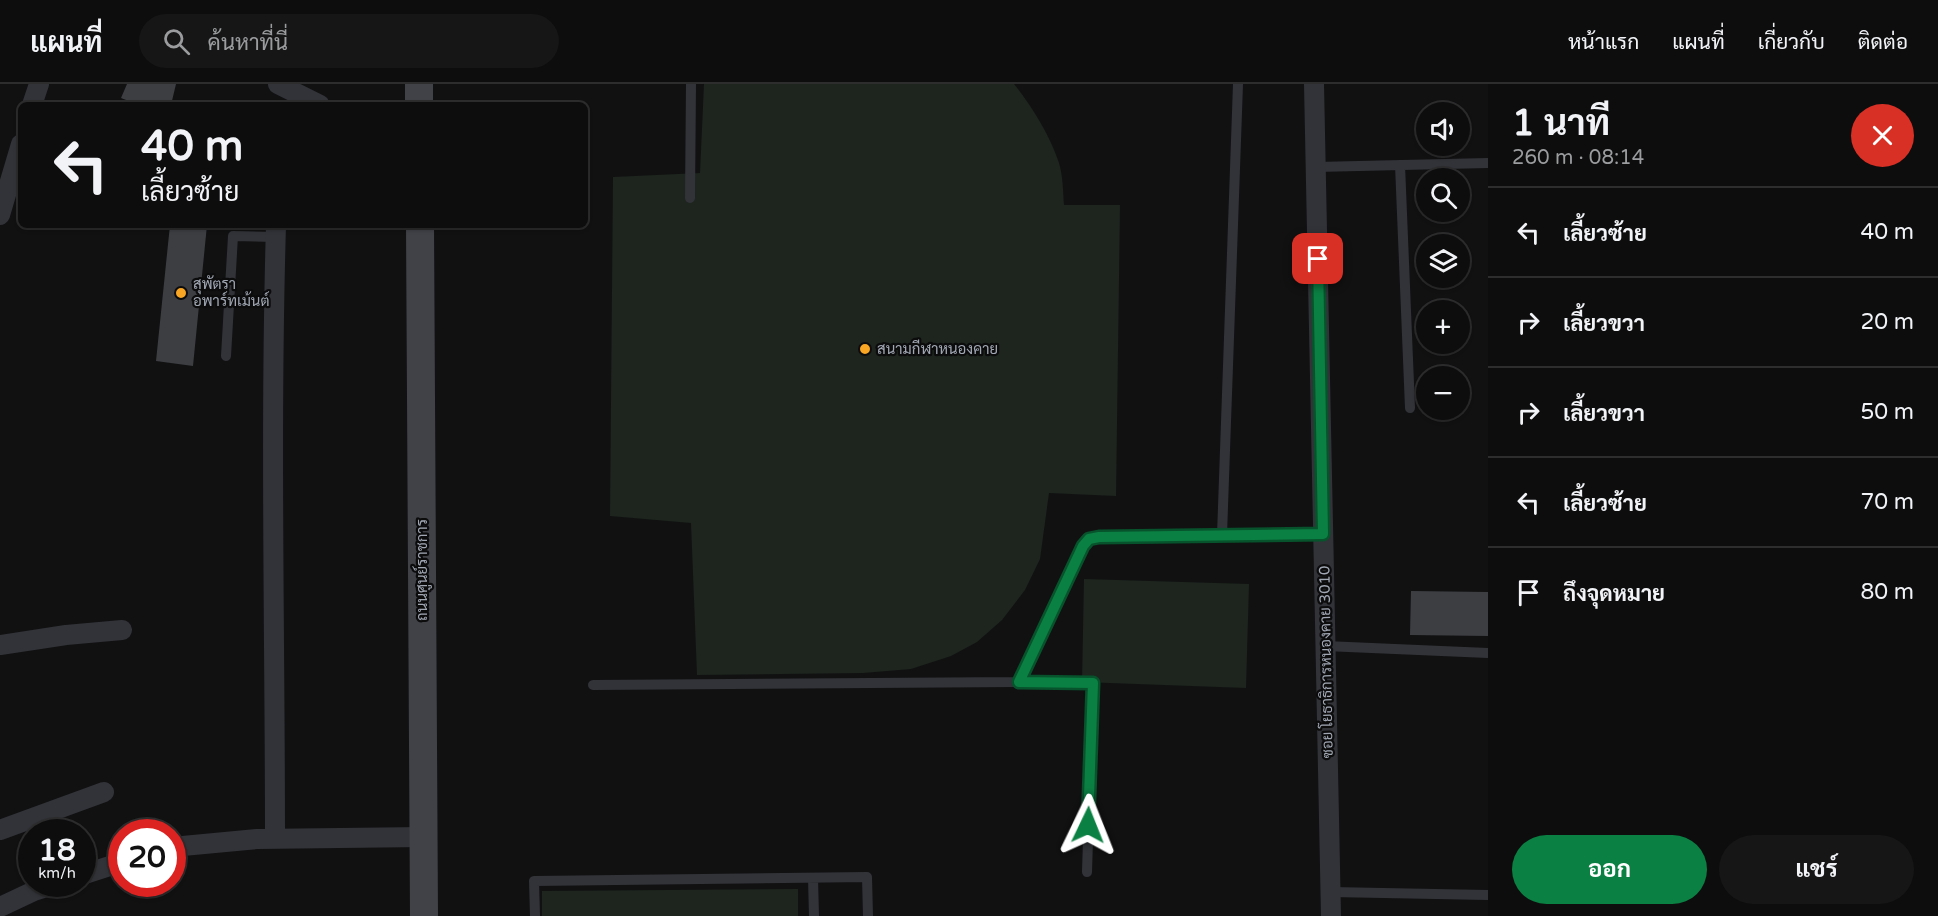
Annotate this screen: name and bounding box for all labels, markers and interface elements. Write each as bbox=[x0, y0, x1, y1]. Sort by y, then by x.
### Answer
search box bbox=[139, 14, 559, 68]
icon: search bbox=[160, 25, 193, 58]
text: แผนที่ bbox=[30, 26, 103, 60]
text: ค้นหาที่นี่ bbox=[208, 30, 288, 56]
text: หน้าแรก bbox=[1568, 30, 1639, 55]
text: แผนที่ bbox=[1672, 30, 1725, 55]
text: เกี่ยวกับ bbox=[1758, 30, 1825, 55]
text: ติดต่อ bbox=[1858, 30, 1908, 55]
map controls bbox=[1416, 102, 1470, 420]
button: sound bbox=[1416, 102, 1470, 156]
text: 1 นาที bbox=[1512, 102, 1610, 145]
button: close bbox=[1851, 104, 1914, 167]
text: 40 m bbox=[141, 121, 243, 172]
icon: left bbox=[42, 126, 120, 204]
text: 260 m · 08:14 bbox=[1512, 146, 1644, 170]
button: search bbox=[1416, 168, 1470, 222]
text: เลี้ยวซ้าย bbox=[141, 176, 239, 209]
icon: left bbox=[1512, 216, 1545, 249]
text: 40 m bbox=[1860, 219, 1914, 245]
text: เลี้ยวซ้าย bbox=[1563, 221, 1647, 247]
pin bbox=[1292, 233, 1343, 284]
button: layers bbox=[1416, 234, 1470, 288]
icon: arrive bbox=[1301, 242, 1334, 275]
place label: สุพัตรา อพาร์ทเม้นต์ bbox=[193, 275, 270, 310]
marker: สุพัตรา อพาร์ทเม้นต์ bbox=[174, 286, 188, 300]
button: + bbox=[1416, 300, 1470, 354]
icon: right bbox=[1512, 306, 1545, 339]
text: 20 m bbox=[1860, 309, 1914, 335]
text: เลี้ยวขวา bbox=[1563, 311, 1645, 337]
place label: สนามกีฬาหนองคาย bbox=[877, 339, 998, 358]
marker: สนามกีฬาหนองคาย bbox=[858, 342, 872, 356]
button: − bbox=[1416, 366, 1470, 420]
icon: right bbox=[1512, 396, 1545, 429]
text: 50 m bbox=[1860, 399, 1914, 425]
text: เลี้ยวขวา bbox=[1563, 401, 1645, 427]
icon: left bbox=[1512, 486, 1545, 519]
text: 70 m bbox=[1860, 489, 1914, 515]
text: เลี้ยวซ้าย bbox=[1563, 491, 1647, 517]
street label: ถนนศูนย์ราชการ bbox=[412, 519, 432, 621]
street label: ซอย โยธาธิการหนองคาย 3010 bbox=[1314, 566, 1337, 759]
icon: arrive bbox=[1512, 576, 1545, 609]
text: 80 m bbox=[1860, 579, 1914, 605]
text: ถึงจุดหมาย bbox=[1563, 581, 1665, 607]
position arrow bbox=[1056, 793, 1120, 857]
speed limit sign: 20 bbox=[108, 819, 186, 897]
text: 18 bbox=[38, 832, 76, 869]
button: ออก bbox=[1512, 835, 1707, 904]
button: แชร์ bbox=[1719, 835, 1914, 904]
text: km/h bbox=[38, 864, 76, 882]

